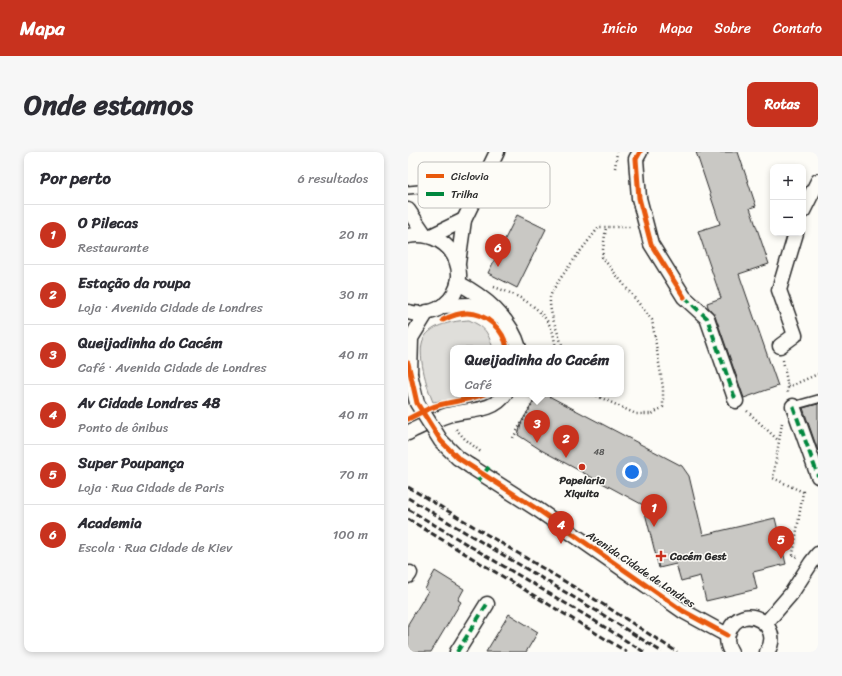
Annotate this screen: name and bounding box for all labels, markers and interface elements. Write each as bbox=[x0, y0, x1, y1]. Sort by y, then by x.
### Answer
text: Mapa bbox=[20, 12, 65, 45]
text: Início bbox=[603, 16, 637, 41]
text: Mapa bbox=[659, 16, 692, 41]
text: Sobre bbox=[714, 16, 751, 41]
text: Contato bbox=[773, 16, 822, 41]
text: Onde estamos bbox=[24, 80, 193, 129]
button: Rotas bbox=[747, 82, 818, 127]
legend bbox=[418, 162, 550, 208]
text: Por perto bbox=[40, 163, 111, 193]
map controls bbox=[770, 164, 806, 236]
button: + bbox=[770, 164, 806, 200]
text: 6 resultados bbox=[298, 167, 368, 190]
text: Ciclovia bbox=[451, 167, 489, 186]
text: Trilha bbox=[451, 185, 479, 204]
button: − bbox=[770, 200, 806, 236]
text: O Pilecas bbox=[78, 210, 138, 236]
text: 1 bbox=[50, 223, 56, 246]
text: 20 m bbox=[339, 223, 368, 246]
pin: 6 bbox=[485, 234, 511, 267]
text: Restaurante bbox=[78, 236, 149, 259]
text: Estação da roupa bbox=[78, 270, 190, 296]
text: 2 bbox=[49, 283, 57, 306]
text: 30 m bbox=[339, 283, 368, 306]
text: Loja · Avenida Cidade de Londres bbox=[78, 296, 263, 319]
text: Queijadinha do Cacém bbox=[78, 330, 223, 356]
text: 3 bbox=[49, 343, 57, 366]
text: 40 m bbox=[338, 343, 368, 366]
popup bbox=[450, 345, 624, 397]
text: Queijadinha do Cacém bbox=[465, 347, 609, 373]
text: Café · Avenida Cidade de Londres bbox=[78, 356, 266, 379]
text: Café bbox=[465, 373, 492, 396]
text: Av Cidade Londres 48 bbox=[78, 390, 220, 416]
text: 4 bbox=[49, 403, 57, 426]
text: 40 m bbox=[338, 403, 368, 426]
pin: 3 bbox=[524, 410, 550, 443]
text: Ponto de ônibus bbox=[78, 416, 168, 439]
pin: 2 bbox=[553, 425, 579, 458]
house number: 48 bbox=[593, 444, 605, 460]
text: Super Poupança bbox=[78, 450, 184, 476]
marker: Papelaria Xiquita bbox=[577, 462, 587, 472]
your location bbox=[622, 462, 642, 482]
text: 5 bbox=[49, 463, 57, 486]
text: 70 m bbox=[339, 463, 368, 486]
place label: Papelaria Xiquita bbox=[559, 471, 605, 503]
text: Loja · Rua Cidade de Paris bbox=[78, 476, 224, 499]
pin: 1 bbox=[641, 494, 667, 527]
text: Academia bbox=[78, 510, 142, 536]
pin: 4 bbox=[548, 511, 574, 544]
text: 6 bbox=[49, 523, 57, 546]
text: 100 m bbox=[333, 523, 368, 546]
street label: Avenida Cidade de Londres bbox=[582, 525, 700, 614]
pin: 5 bbox=[768, 526, 794, 559]
text: Escola · Rua Cidade de Kiev bbox=[78, 536, 232, 559]
place label: Cacém Gest bbox=[669, 547, 727, 566]
marker: Cacém Gest bbox=[655, 550, 667, 562]

